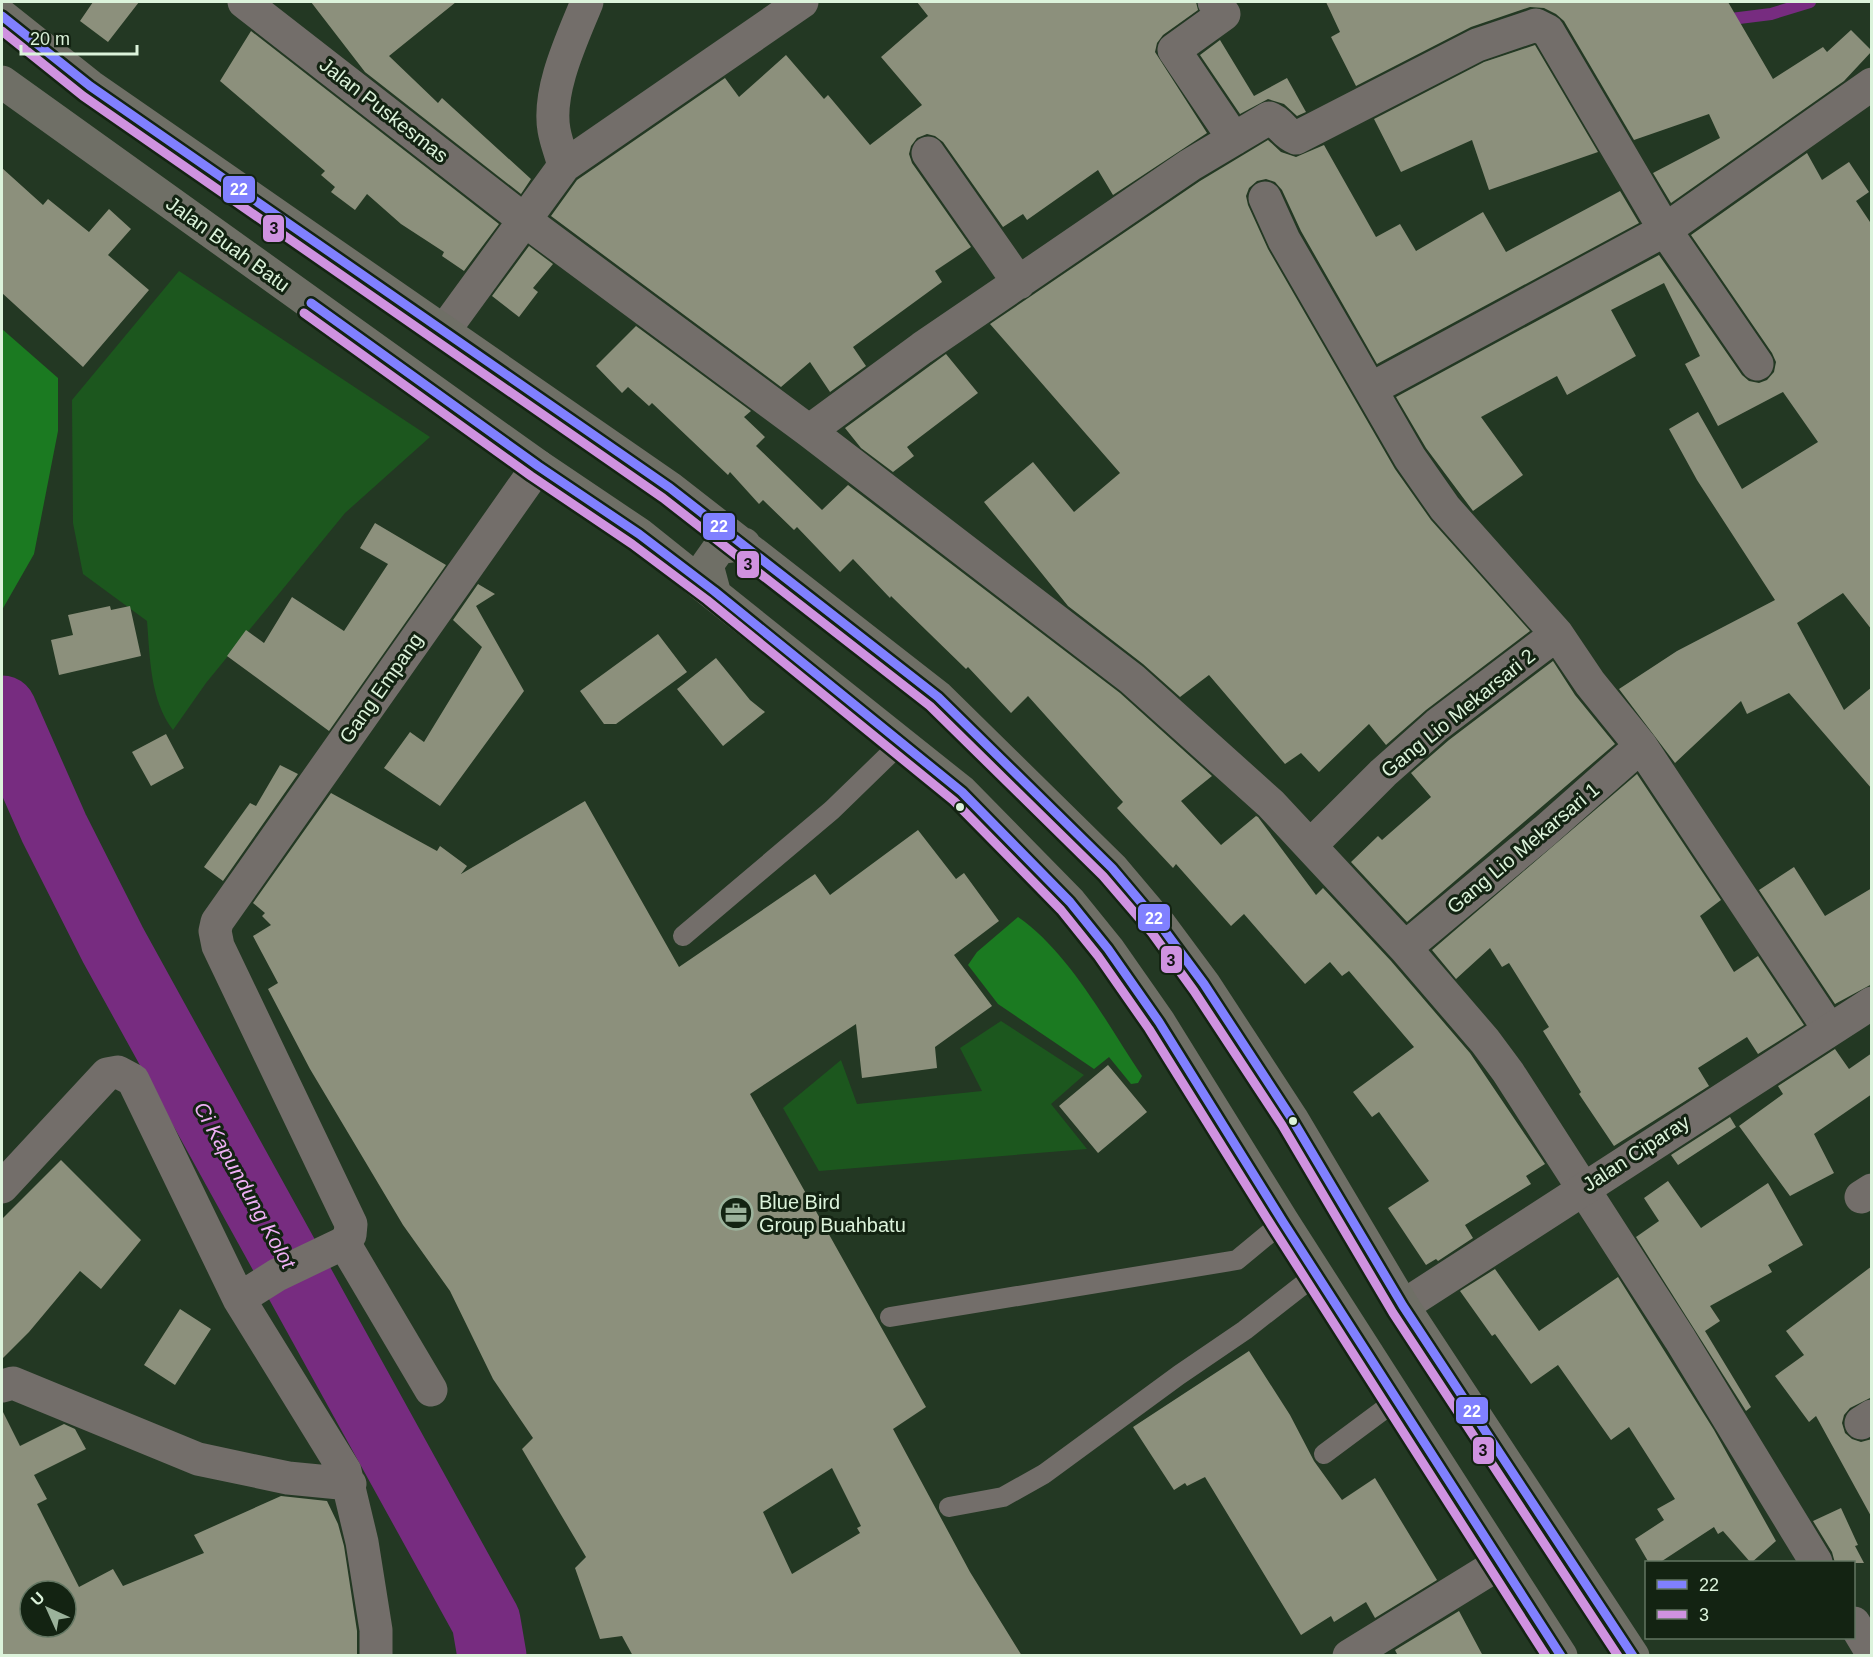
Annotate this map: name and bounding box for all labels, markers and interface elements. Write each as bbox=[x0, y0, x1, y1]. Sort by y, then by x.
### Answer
scale bar bbox=[21, 18, 136, 56]
text: 20 m bbox=[30, 29, 70, 49]
street label: Jalan Puskesmas bbox=[315, 53, 453, 167]
line badge: 22 bbox=[222, 175, 256, 204]
text: 22 bbox=[230, 181, 248, 198]
street label: Jalan Buah Batu bbox=[162, 192, 294, 296]
line badge: 3 bbox=[262, 214, 285, 243]
text: 3 bbox=[270, 220, 279, 237]
line badge: 22 bbox=[702, 512, 736, 541]
text: 22 bbox=[710, 518, 728, 535]
line badge: 3 bbox=[736, 550, 760, 579]
text: 3 bbox=[744, 556, 753, 573]
street label: Gang Empang bbox=[335, 629, 427, 747]
street label: Gang Lio Mekarsari 2 bbox=[1377, 644, 1539, 782]
street label: Gang Lio Mekarsari 1 bbox=[1443, 778, 1603, 918]
unlabelled marker bbox=[954, 801, 966, 813]
line badge: 22 bbox=[1137, 903, 1171, 932]
text: 22 bbox=[1145, 910, 1163, 927]
line badge: 3 bbox=[1160, 945, 1183, 974]
text: 3 bbox=[1167, 952, 1176, 969]
water label: Ci Kapundung Kolot bbox=[190, 1098, 301, 1273]
street label: Jalan Ciparay bbox=[1579, 1110, 1693, 1196]
unlabelled marker bbox=[1287, 1115, 1299, 1127]
place label: Blue Bird Group Buahbatu bbox=[759, 1191, 906, 1236]
office icon: Blue Bird Group Buahbatu bbox=[718, 1195, 754, 1231]
line badge: 22 bbox=[1455, 1396, 1489, 1425]
text: 22 bbox=[1463, 1403, 1481, 1420]
line badge: 3 bbox=[1472, 1436, 1495, 1465]
text: 3 bbox=[1479, 1442, 1488, 1459]
legend bbox=[1645, 1561, 1855, 1639]
text: 22 bbox=[1699, 1575, 1719, 1595]
north arrow bbox=[18, 1579, 78, 1639]
text: U bbox=[28, 1589, 48, 1609]
text: 3 bbox=[1699, 1605, 1709, 1625]

